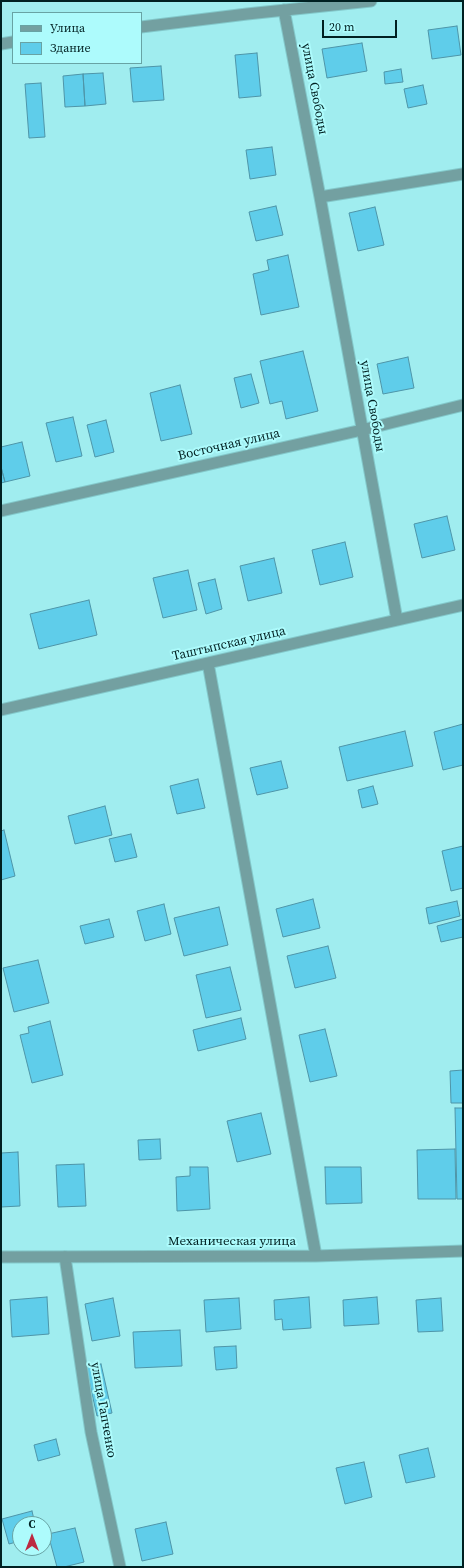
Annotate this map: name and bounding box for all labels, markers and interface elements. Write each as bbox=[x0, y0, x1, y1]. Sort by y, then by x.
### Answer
legend bbox=[12, 12, 142, 64]
scale bar bbox=[324, 12, 399, 38]
text: 20 m bbox=[329, 19, 355, 35]
text: Улица bbox=[50, 20, 85, 36]
text: Здание bbox=[50, 40, 91, 56]
street label: улица Свободы bbox=[297, 42, 331, 136]
street label: улица Свободы bbox=[356, 359, 388, 453]
street label: Восточная улица bbox=[177, 426, 281, 464]
street label: Таштыпская улица bbox=[171, 623, 287, 665]
street label: Механическая улица bbox=[168, 1234, 296, 1250]
street label: улица Гапченко bbox=[87, 1361, 119, 1459]
north arrow bbox=[12, 1516, 52, 1556]
text: С bbox=[29, 1517, 35, 1532]

